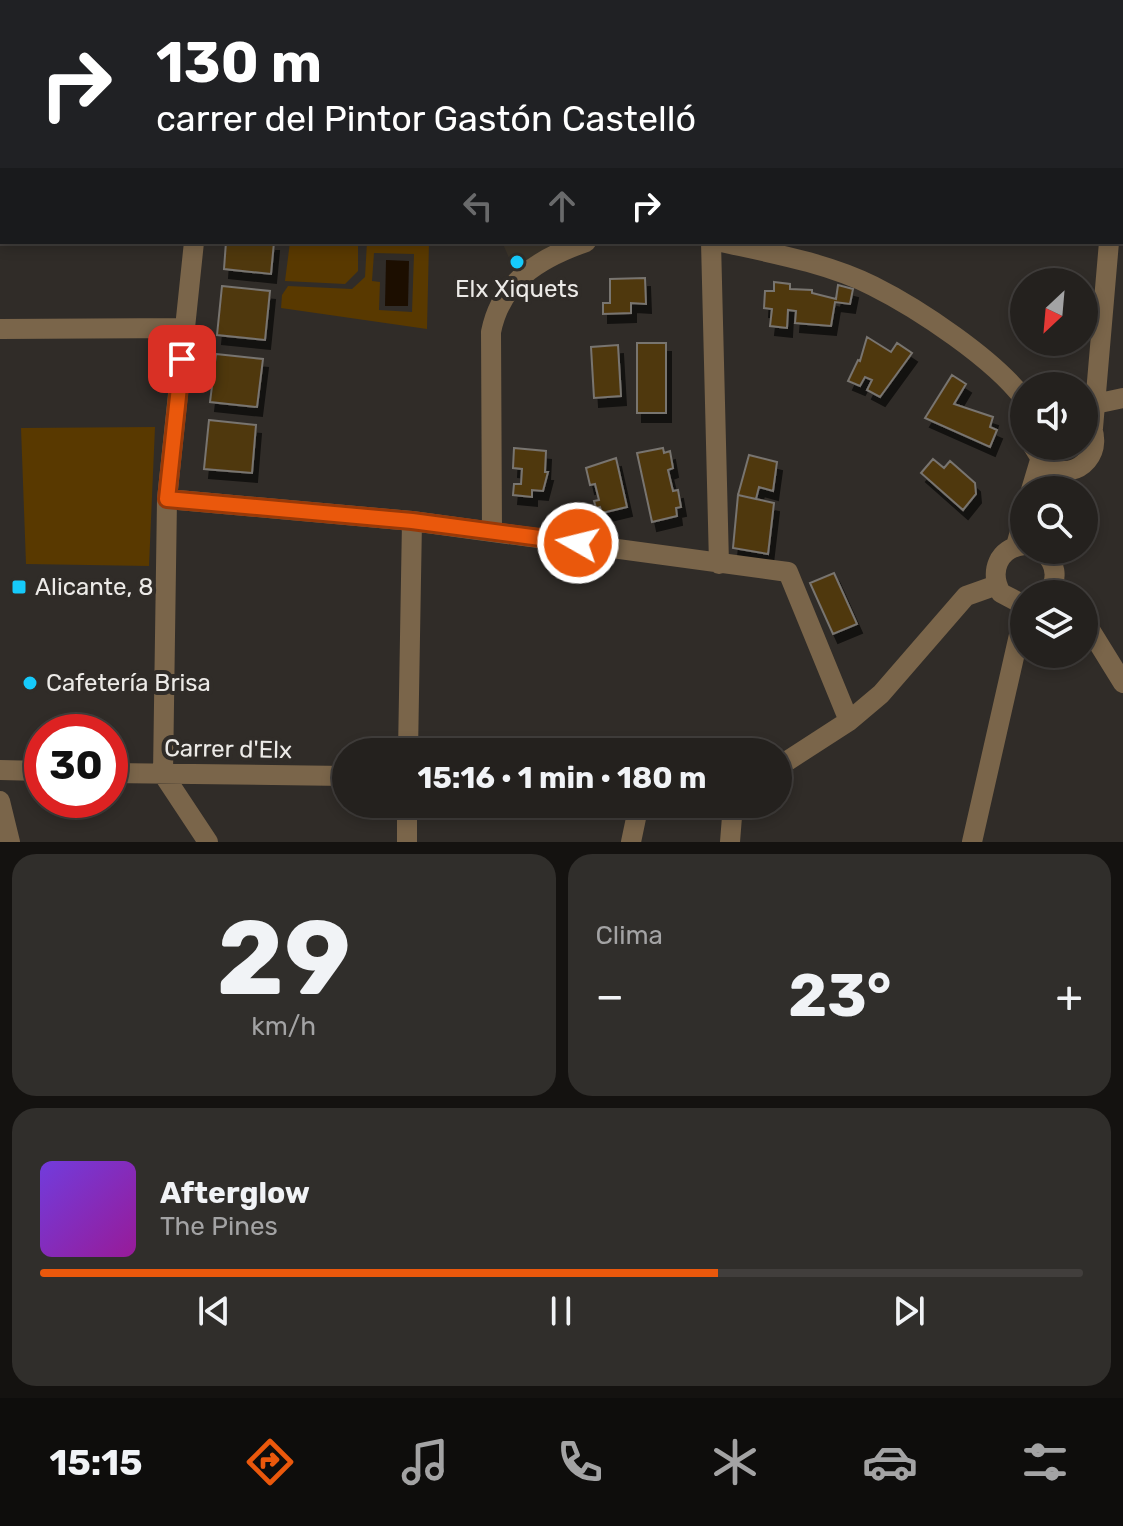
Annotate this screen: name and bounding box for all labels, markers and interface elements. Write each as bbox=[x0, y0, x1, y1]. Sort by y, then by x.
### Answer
text: 130 m bbox=[156, 30, 322, 96]
icon: right bbox=[24, 32, 128, 136]
text: carrer del Pintor Gastón Castelló bbox=[156, 97, 696, 140]
icon: left bbox=[456, 184, 500, 228]
icon: ahead bbox=[540, 184, 584, 228]
icon: right bbox=[624, 184, 668, 228]
marker: Elx Xiquets bbox=[508, 253, 526, 271]
north arrow bbox=[1010, 268, 1098, 356]
map controls bbox=[1010, 268, 1098, 668]
place label: Elx Xiquets bbox=[455, 275, 579, 303]
pin bbox=[148, 325, 216, 393]
icon: arrive bbox=[160, 337, 204, 381]
button: sound bbox=[1010, 372, 1098, 460]
button: search bbox=[1010, 476, 1098, 564]
position arrow bbox=[536, 501, 620, 585]
place label: Alicante, 8 bbox=[35, 573, 154, 601]
marker: Alicante, 8 bbox=[10, 578, 28, 596]
button: layers bbox=[1010, 580, 1098, 668]
place label: Cafetería Brisa bbox=[46, 669, 211, 697]
marker: Cafetería Brisa bbox=[21, 674, 39, 692]
speed limit sign: 30 bbox=[24, 714, 128, 818]
street label: Carrer d'Elx bbox=[164, 734, 292, 764]
text: 15:16 · 1 min · 180 m bbox=[418, 760, 707, 796]
text: 29 bbox=[217, 897, 351, 1020]
text: Clima bbox=[596, 920, 663, 951]
text: 23° bbox=[788, 960, 891, 1031]
text: − bbox=[596, 970, 624, 1022]
text: + bbox=[1056, 970, 1083, 1022]
text: km/h bbox=[251, 1011, 316, 1042]
text: Afterglow bbox=[160, 1175, 310, 1211]
text: The Pines bbox=[160, 1211, 278, 1242]
icon: previous bbox=[192, 1289, 236, 1333]
icon: pause bbox=[539, 1289, 583, 1333]
icon: next bbox=[887, 1289, 931, 1333]
icon: directions bbox=[242, 1434, 298, 1490]
icon: music bbox=[397, 1434, 453, 1490]
icon: phone bbox=[552, 1434, 608, 1490]
icon: climate bbox=[707, 1434, 763, 1490]
icon: car bbox=[862, 1434, 918, 1490]
icon: filters bbox=[1017, 1434, 1073, 1490]
text: 15:15 bbox=[50, 1441, 142, 1484]

